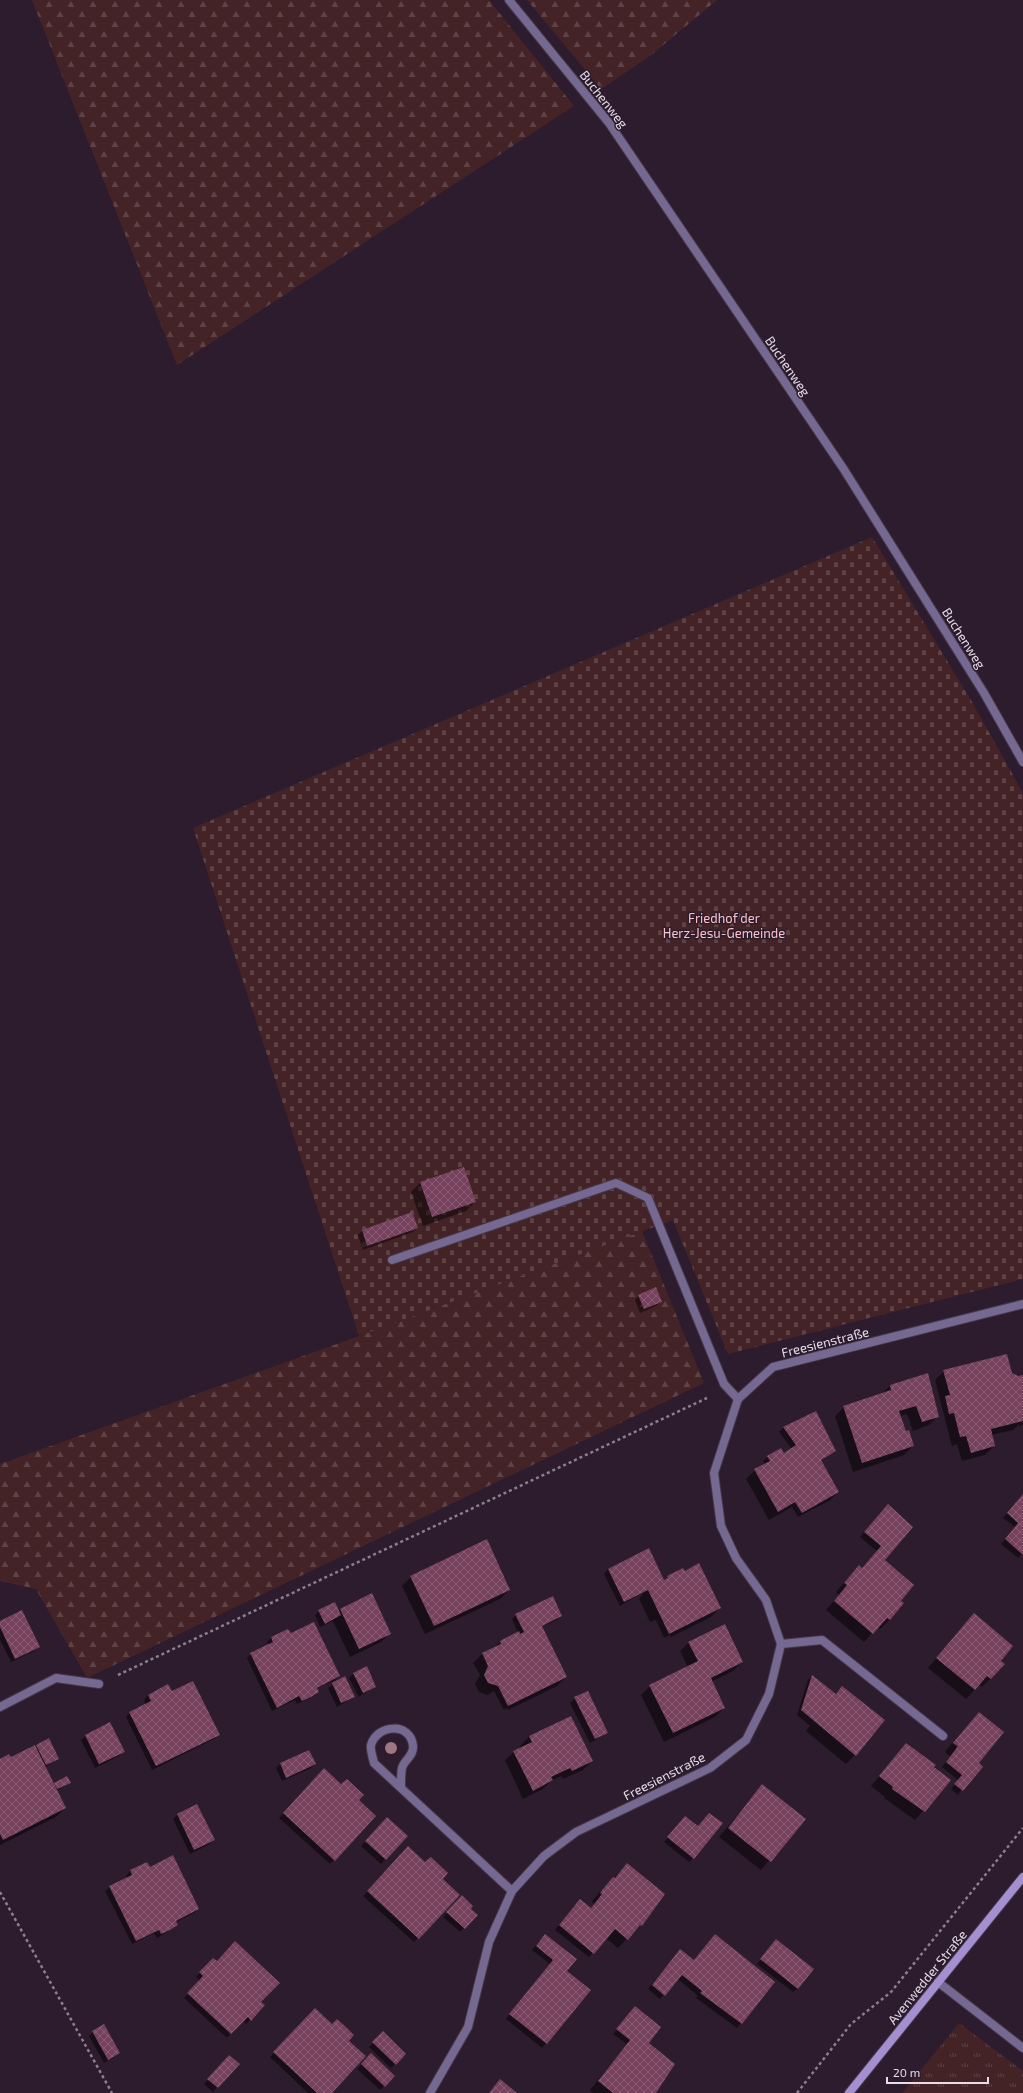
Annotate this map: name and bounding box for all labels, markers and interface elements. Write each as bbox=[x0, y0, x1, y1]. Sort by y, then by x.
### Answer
street label: Buchenweg bbox=[577, 67, 631, 131]
street label: Buchenweg bbox=[762, 333, 814, 399]
street label: Buchenweg bbox=[939, 605, 989, 671]
park label: Friedhof der Herz-Jesu-Gemeinde bbox=[663, 910, 785, 941]
street label: Freesienstraße bbox=[779, 1323, 871, 1361]
street label: Freesienstraße bbox=[620, 1748, 708, 1804]
street label: Avenwedder Straße bbox=[884, 1927, 970, 2027]
scale bar bbox=[887, 2059, 988, 2085]
text: 20 m bbox=[893, 2065, 920, 2079]

